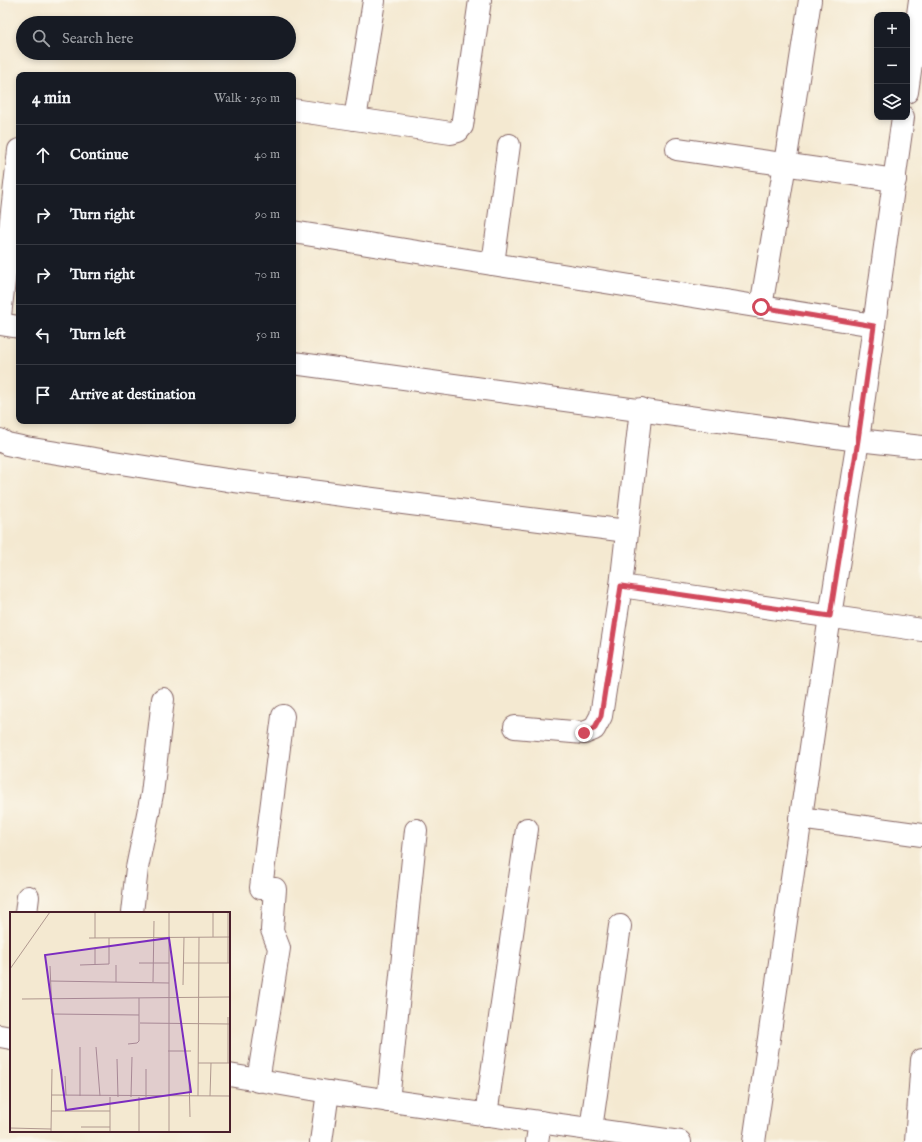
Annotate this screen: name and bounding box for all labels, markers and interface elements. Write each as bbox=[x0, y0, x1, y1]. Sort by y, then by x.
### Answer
map controls bbox=[874, 12, 910, 120]
button: + bbox=[874, 12, 910, 48]
search box bbox=[16, 16, 296, 60]
icon: search bbox=[30, 27, 52, 49]
text: Search here bbox=[62, 29, 133, 48]
button: − bbox=[874, 48, 910, 84]
button: layers bbox=[874, 84, 910, 120]
text: 4 min bbox=[32, 88, 71, 109]
text: Walk · 250 m bbox=[214, 90, 280, 107]
icon: ahead bbox=[32, 144, 54, 166]
text: Continue bbox=[70, 145, 128, 164]
text: 40 m bbox=[254, 146, 280, 163]
icon: right bbox=[32, 204, 54, 226]
text: Turn right bbox=[70, 205, 135, 224]
text: 90 m bbox=[255, 206, 280, 223]
icon: right bbox=[32, 264, 54, 286]
text: Turn right bbox=[70, 265, 135, 284]
text: 70 m bbox=[255, 266, 280, 283]
route start bbox=[752, 298, 770, 316]
icon: left bbox=[32, 324, 54, 346]
text: Turn left bbox=[70, 325, 126, 344]
text: 50 m bbox=[256, 326, 280, 343]
icon: arrive bbox=[32, 384, 54, 406]
text: Arrive at destination bbox=[70, 385, 196, 404]
route end bbox=[575, 724, 593, 742]
inset map bbox=[10, 912, 230, 1132]

